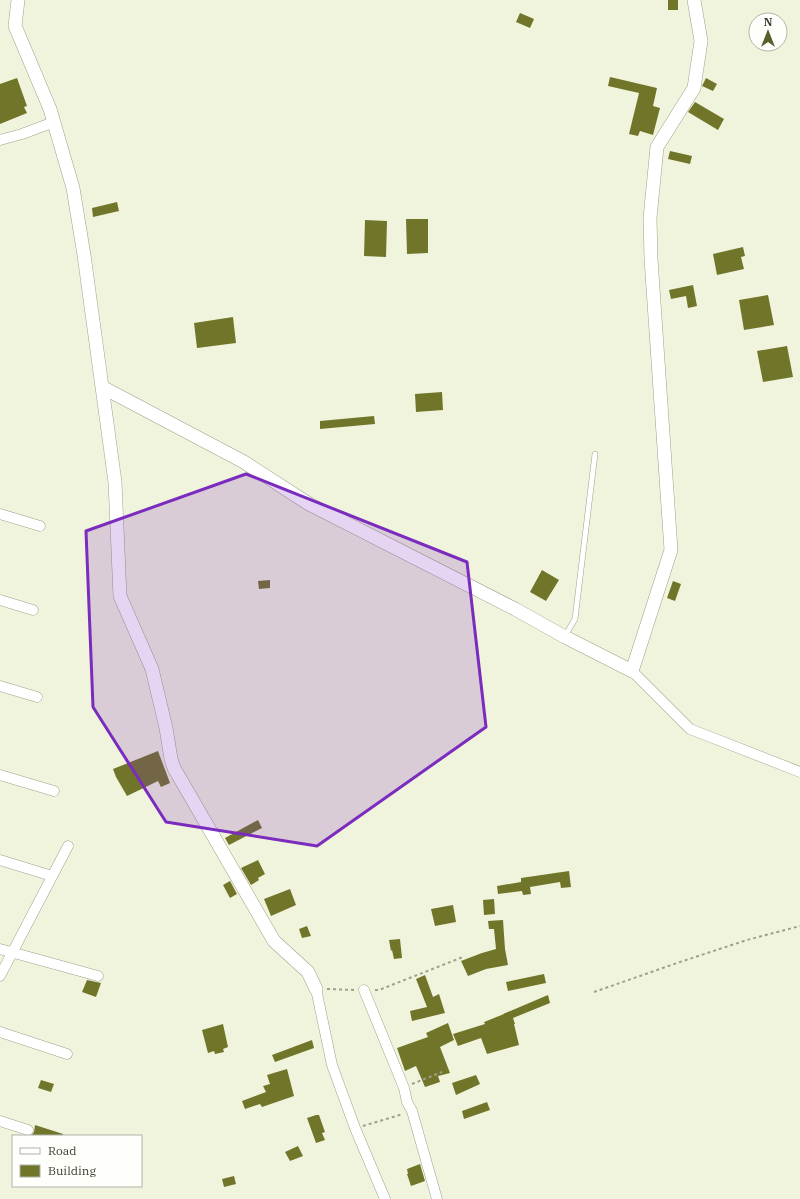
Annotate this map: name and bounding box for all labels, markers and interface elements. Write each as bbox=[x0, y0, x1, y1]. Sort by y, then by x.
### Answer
north arrow bbox=[748, 12, 788, 52]
text: N bbox=[764, 15, 773, 29]
legend bbox=[12, 1135, 142, 1187]
text: Road bbox=[48, 1143, 77, 1158]
text: Building bbox=[48, 1163, 96, 1178]

